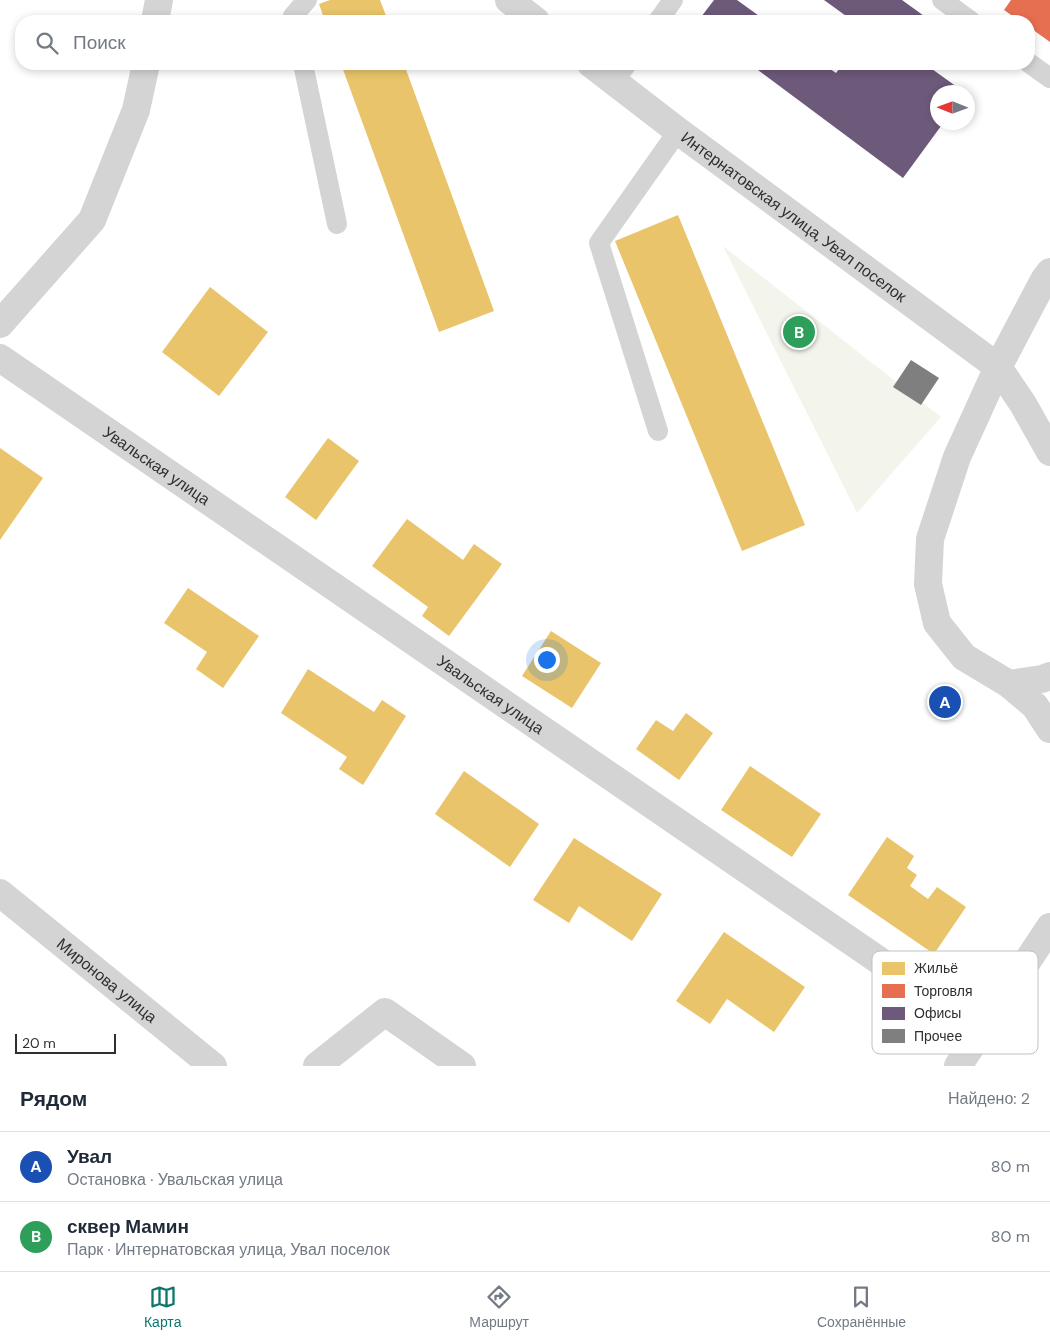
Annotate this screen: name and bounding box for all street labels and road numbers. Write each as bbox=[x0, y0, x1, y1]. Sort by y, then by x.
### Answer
street label: Интернатовская улица, Увал поселок bbox=[677, 127, 912, 307]
street label: Увальская улица bbox=[99, 421, 214, 510]
street label: Увальская улица bbox=[433, 650, 549, 739]
street label: Миронова улица bbox=[53, 933, 162, 1027]

